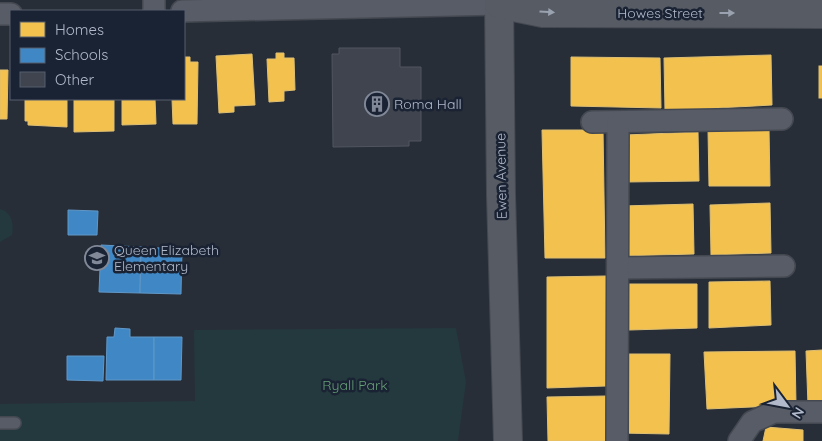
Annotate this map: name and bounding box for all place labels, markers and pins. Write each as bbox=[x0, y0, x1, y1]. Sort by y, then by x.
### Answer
building icon: Roma Hall bbox=[364, 91, 390, 117]
place label: Roma Hall bbox=[394, 95, 462, 113]
place label: Queen Elizabeth Elementary bbox=[114, 241, 219, 275]
school or university icon: Queen Elizabeth Elementary bbox=[84, 245, 110, 271]

